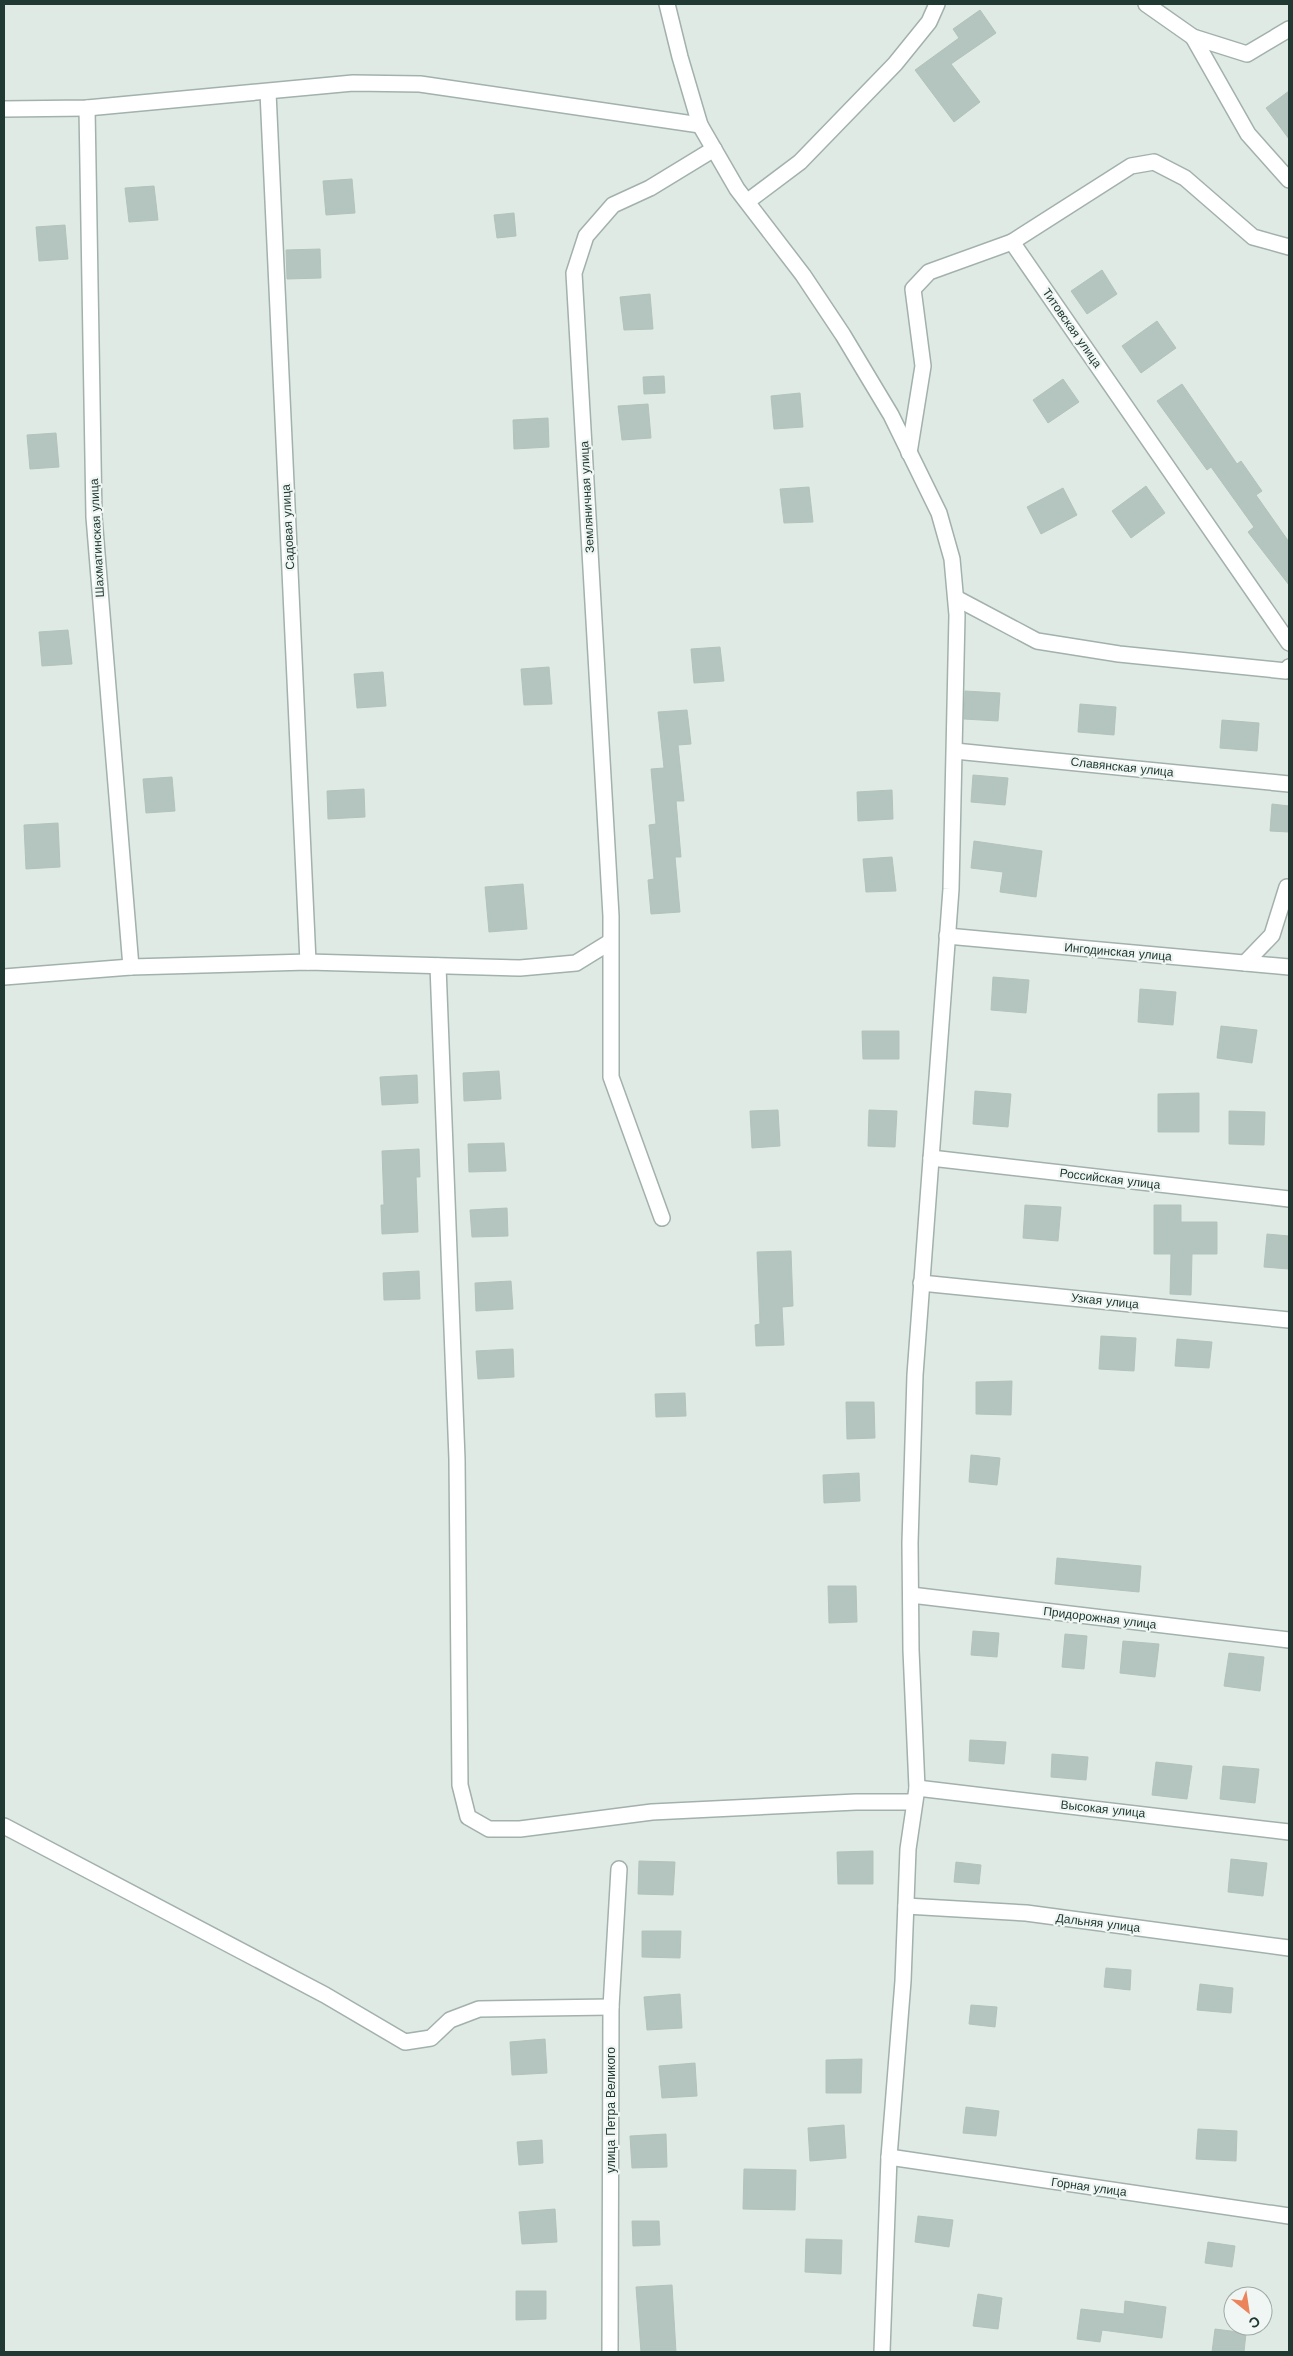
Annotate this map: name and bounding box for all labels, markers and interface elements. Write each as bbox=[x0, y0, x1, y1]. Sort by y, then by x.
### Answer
street label: Титовская улица bbox=[1039, 286, 1105, 371]
street label: Земляничная улица bbox=[577, 440, 597, 553]
street label: Шахматинская улица bbox=[87, 478, 107, 598]
street label: Садовая улица bbox=[279, 484, 297, 570]
street label: Славянская улица bbox=[1070, 755, 1175, 779]
street label: Ингодинская улица bbox=[1064, 940, 1173, 964]
street label: Российская улица bbox=[1059, 1166, 1161, 1192]
street label: Узкая улица bbox=[1070, 1290, 1140, 1312]
street label: Придорожная улица bbox=[1043, 1604, 1158, 1632]
street label: Высокая улица bbox=[1060, 1798, 1146, 1820]
street label: Дальняя улица bbox=[1055, 1911, 1141, 1935]
street label: улица Петра Великого bbox=[604, 2047, 618, 2173]
street label: Горная улица bbox=[1050, 2175, 1128, 2199]
north arrow bbox=[1223, 2286, 1273, 2336]
text: С bbox=[1246, 2313, 1263, 2332]

